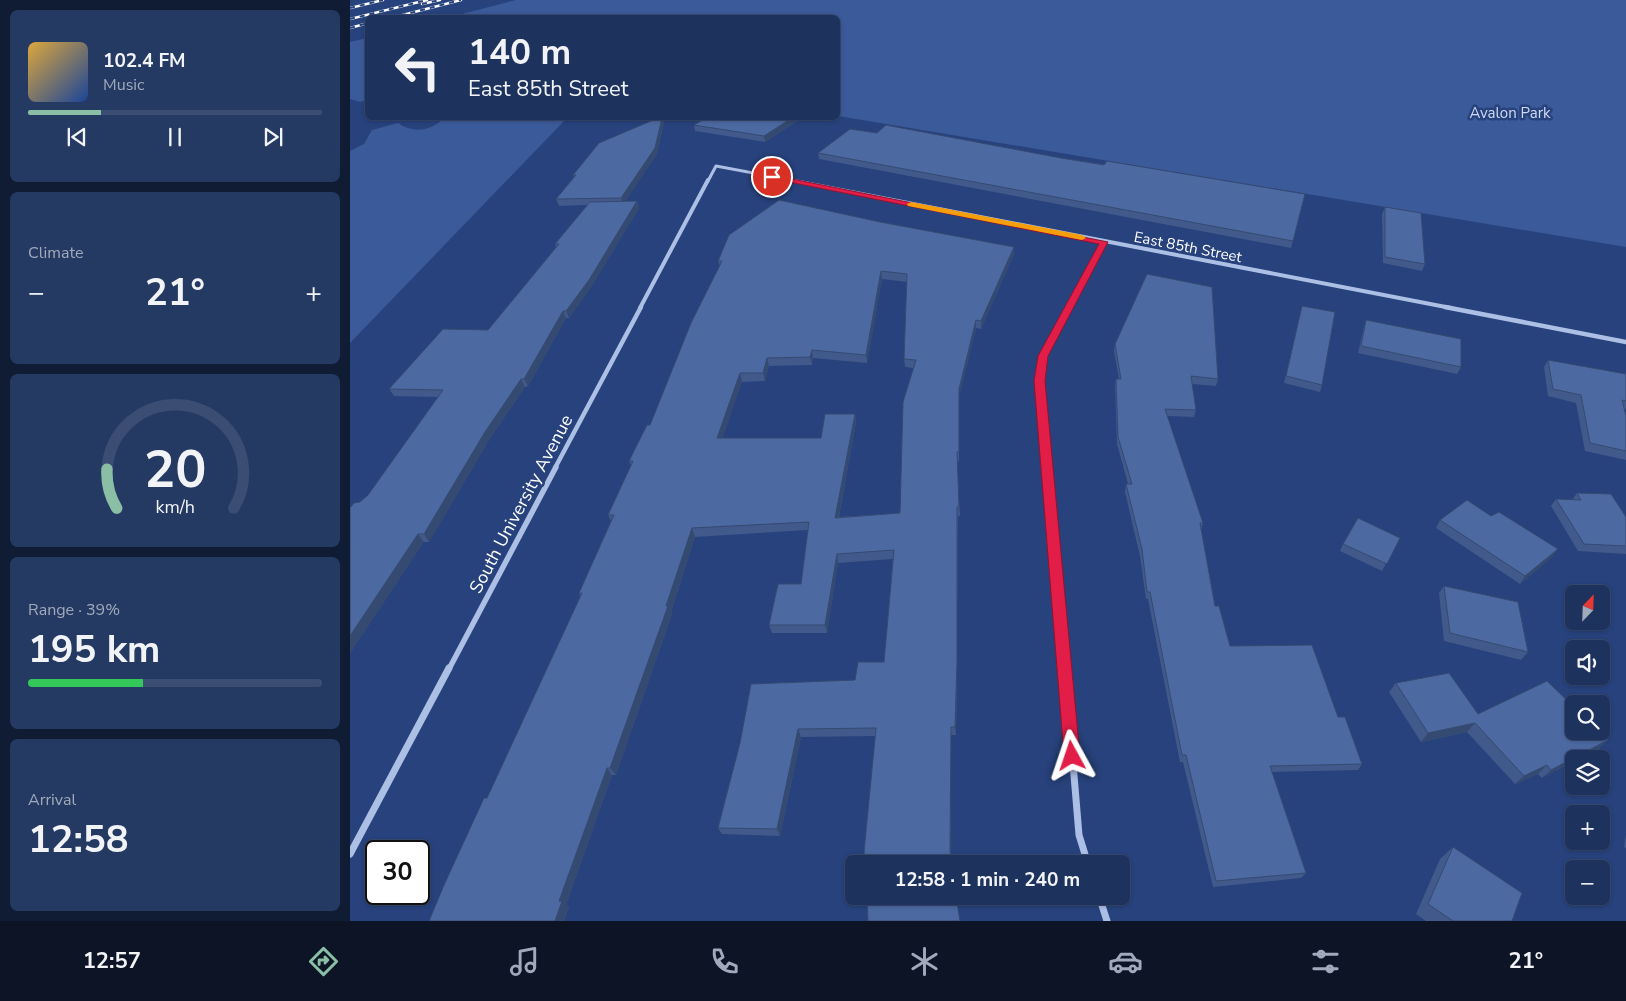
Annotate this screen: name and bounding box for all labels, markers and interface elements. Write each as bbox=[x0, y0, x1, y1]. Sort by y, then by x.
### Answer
text: 140 m bbox=[468, 29, 571, 76]
icon: left bbox=[385, 35, 450, 100]
text: 102.4 FM bbox=[103, 48, 186, 74]
text: Music bbox=[103, 74, 144, 96]
text: East 85th Street bbox=[468, 74, 628, 104]
park label: Avalon Park bbox=[1469, 103, 1551, 123]
icon: previous bbox=[63, 123, 91, 151]
icon: pause bbox=[161, 123, 189, 151]
icon: next bbox=[259, 123, 287, 151]
pin bbox=[751, 156, 793, 198]
icon: arrive bbox=[758, 163, 786, 191]
street label: East 85th Street bbox=[1132, 227, 1244, 267]
text: Climate bbox=[28, 242, 83, 264]
text: 21° bbox=[145, 267, 205, 318]
text: − bbox=[28, 274, 45, 312]
text: + bbox=[305, 274, 322, 312]
street label: South University Avenue bbox=[464, 410, 578, 598]
text: 20 bbox=[144, 434, 206, 505]
text: km/h bbox=[155, 495, 195, 519]
north arrow bbox=[1565, 585, 1610, 630]
map controls bbox=[1565, 585, 1610, 905]
text: Range · 39% bbox=[28, 599, 120, 621]
text: 195 km bbox=[28, 624, 160, 675]
button: sound bbox=[1565, 640, 1610, 685]
button: search bbox=[1565, 695, 1610, 740]
position arrow bbox=[1045, 729, 1097, 781]
button: layers bbox=[1565, 750, 1610, 795]
text: Arrival bbox=[28, 789, 76, 811]
button: + bbox=[1565, 805, 1610, 850]
text: 12:58 bbox=[28, 814, 129, 865]
speed limit sign: 30 bbox=[365, 840, 430, 905]
button: − bbox=[1565, 860, 1610, 905]
text: 12:58 · 1 min · 240 m bbox=[895, 867, 1080, 893]
icon: directions bbox=[306, 944, 341, 979]
icon: music bbox=[507, 944, 542, 979]
icon: phone bbox=[707, 944, 742, 979]
icon: climate bbox=[907, 944, 942, 979]
icon: car bbox=[1108, 944, 1143, 979]
icon: filters bbox=[1308, 944, 1343, 979]
text: 12:57 bbox=[83, 946, 141, 976]
text: 21° bbox=[1508, 946, 1543, 976]

